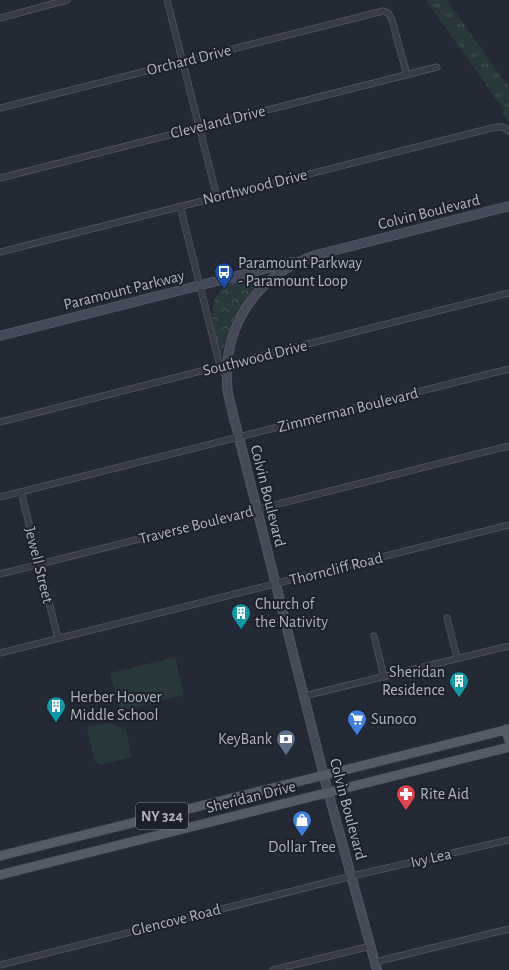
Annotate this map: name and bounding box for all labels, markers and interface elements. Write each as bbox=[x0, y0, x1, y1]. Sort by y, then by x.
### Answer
street label: Orchard Drive bbox=[145, 42, 233, 78]
street label: Cleveland Drive bbox=[169, 102, 267, 142]
street label: Northwood Drive bbox=[201, 166, 309, 208]
street label: Colvin Boulevard bbox=[376, 192, 482, 232]
place label: Paramount Parkway - Paramount Loop bbox=[238, 255, 362, 289]
bus stop icon: Paramount Parkway - Paramount Loop bbox=[213, 261, 235, 289]
street label: Paramount Parkway bbox=[62, 267, 187, 314]
street label: Southwood Drive bbox=[201, 337, 309, 379]
street label: Zimmerman Boulevard bbox=[276, 385, 420, 435]
street label: Colvin Boulevard bbox=[248, 443, 288, 549]
street label: Traverse Boulevard bbox=[137, 503, 255, 547]
street label: Jewell Street bbox=[22, 525, 56, 605]
street label: Thorncliff Road bbox=[288, 550, 384, 588]
place label: Church of the Nativity bbox=[255, 596, 328, 631]
building icon: Church of the Nativity bbox=[230, 602, 252, 630]
place label: Sheridan Residence bbox=[382, 664, 445, 698]
building icon: Sheridan Residence bbox=[448, 670, 470, 698]
place label: Herber Hoover Middle School bbox=[70, 689, 163, 723]
building icon: Herber Hoover Middle School bbox=[45, 695, 67, 723]
supermarket icon: Sunoco bbox=[346, 708, 368, 736]
place label: Sunoco bbox=[371, 711, 417, 727]
bank icon: KeyBank bbox=[275, 728, 297, 756]
place label: KeyBank bbox=[218, 731, 273, 748]
street label: Colvin Boulevard bbox=[327, 757, 369, 861]
street label: Sheridan Drive bbox=[205, 778, 297, 816]
pharmacy icon: Rite Aid bbox=[395, 783, 417, 811]
place label: Rite Aid bbox=[420, 786, 469, 802]
road number: NY 324 bbox=[136, 803, 188, 829]
shop icon: Dollar Tree bbox=[291, 809, 313, 837]
place label: Dollar Tree bbox=[268, 839, 336, 855]
street label: Ivy Lea bbox=[409, 846, 453, 871]
street label: Glencove Road bbox=[130, 901, 222, 939]

